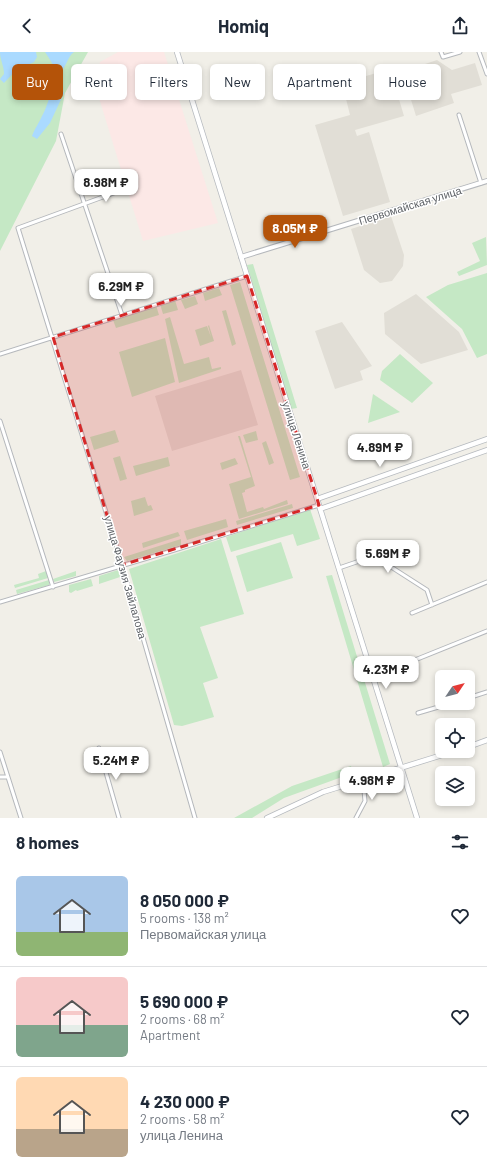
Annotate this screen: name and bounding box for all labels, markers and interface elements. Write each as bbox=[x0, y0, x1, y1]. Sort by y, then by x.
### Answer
icon: back bbox=[16, 15, 38, 37]
text: Homiq bbox=[218, 15, 269, 37]
icon: share bbox=[449, 15, 471, 37]
chip: Buy bbox=[12, 64, 63, 100]
chip: Rent bbox=[71, 64, 127, 100]
chip: Filters bbox=[135, 64, 202, 100]
chip: New bbox=[210, 64, 265, 100]
chip: Apartment bbox=[273, 64, 366, 100]
chip: House bbox=[374, 64, 441, 100]
pin: 8.98M ₽ bbox=[69, 169, 143, 203]
text: 8.98M ₽ bbox=[83, 174, 129, 190]
street label: Первомайская улица bbox=[357, 183, 464, 227]
pin: 8.05M ₽ bbox=[258, 215, 332, 249]
text: 8.05M ₽ bbox=[272, 220, 318, 236]
pin: 6.29M ₽ bbox=[84, 273, 158, 307]
text: 6.29M ₽ bbox=[98, 278, 144, 294]
street label: улица Ленина bbox=[280, 400, 314, 471]
pin: 4.89M ₽ bbox=[343, 434, 417, 468]
text: 4.89M ₽ bbox=[357, 439, 403, 455]
street label: улица Фаузия Зайлалова bbox=[102, 514, 150, 641]
pin: 5.69M ₽ bbox=[351, 540, 425, 574]
text: 5.69M ₽ bbox=[365, 545, 411, 561]
pin: 4.23M ₽ bbox=[349, 656, 423, 690]
text: 4.23M ₽ bbox=[363, 661, 409, 677]
north arrow bbox=[435, 670, 475, 710]
map controls bbox=[435, 670, 475, 806]
button: locate bbox=[435, 718, 475, 758]
pin: 5.24M ₽ bbox=[79, 747, 153, 781]
text: 5.24M ₽ bbox=[93, 752, 139, 768]
button: layers bbox=[435, 766, 475, 806]
pin: 4.98M ₽ bbox=[335, 767, 409, 801]
text: 4.98M ₽ bbox=[349, 772, 395, 788]
icon: filters bbox=[449, 831, 471, 853]
text: 8 homes bbox=[16, 832, 79, 852]
text: 8 050 000 ₽ bbox=[140, 890, 229, 910]
icon: home bbox=[48, 892, 96, 940]
icon: heart bbox=[449, 905, 471, 927]
text: 5 rooms · 138 m² bbox=[140, 910, 229, 926]
text: Первомайская улица bbox=[140, 926, 266, 942]
text: 5 690 000 ₽ bbox=[140, 991, 228, 1011]
icon: home bbox=[48, 993, 96, 1041]
icon: heart bbox=[449, 1006, 471, 1028]
text: 2 rooms · 68 m² bbox=[140, 1011, 224, 1027]
text: Apartment bbox=[140, 1027, 201, 1043]
text: 4 230 000 ₽ bbox=[140, 1091, 230, 1111]
icon: home bbox=[48, 1093, 96, 1141]
icon: heart bbox=[449, 1106, 471, 1128]
text: 2 rooms · 58 m² bbox=[140, 1111, 224, 1127]
text: улица Ленина bbox=[140, 1127, 223, 1143]

